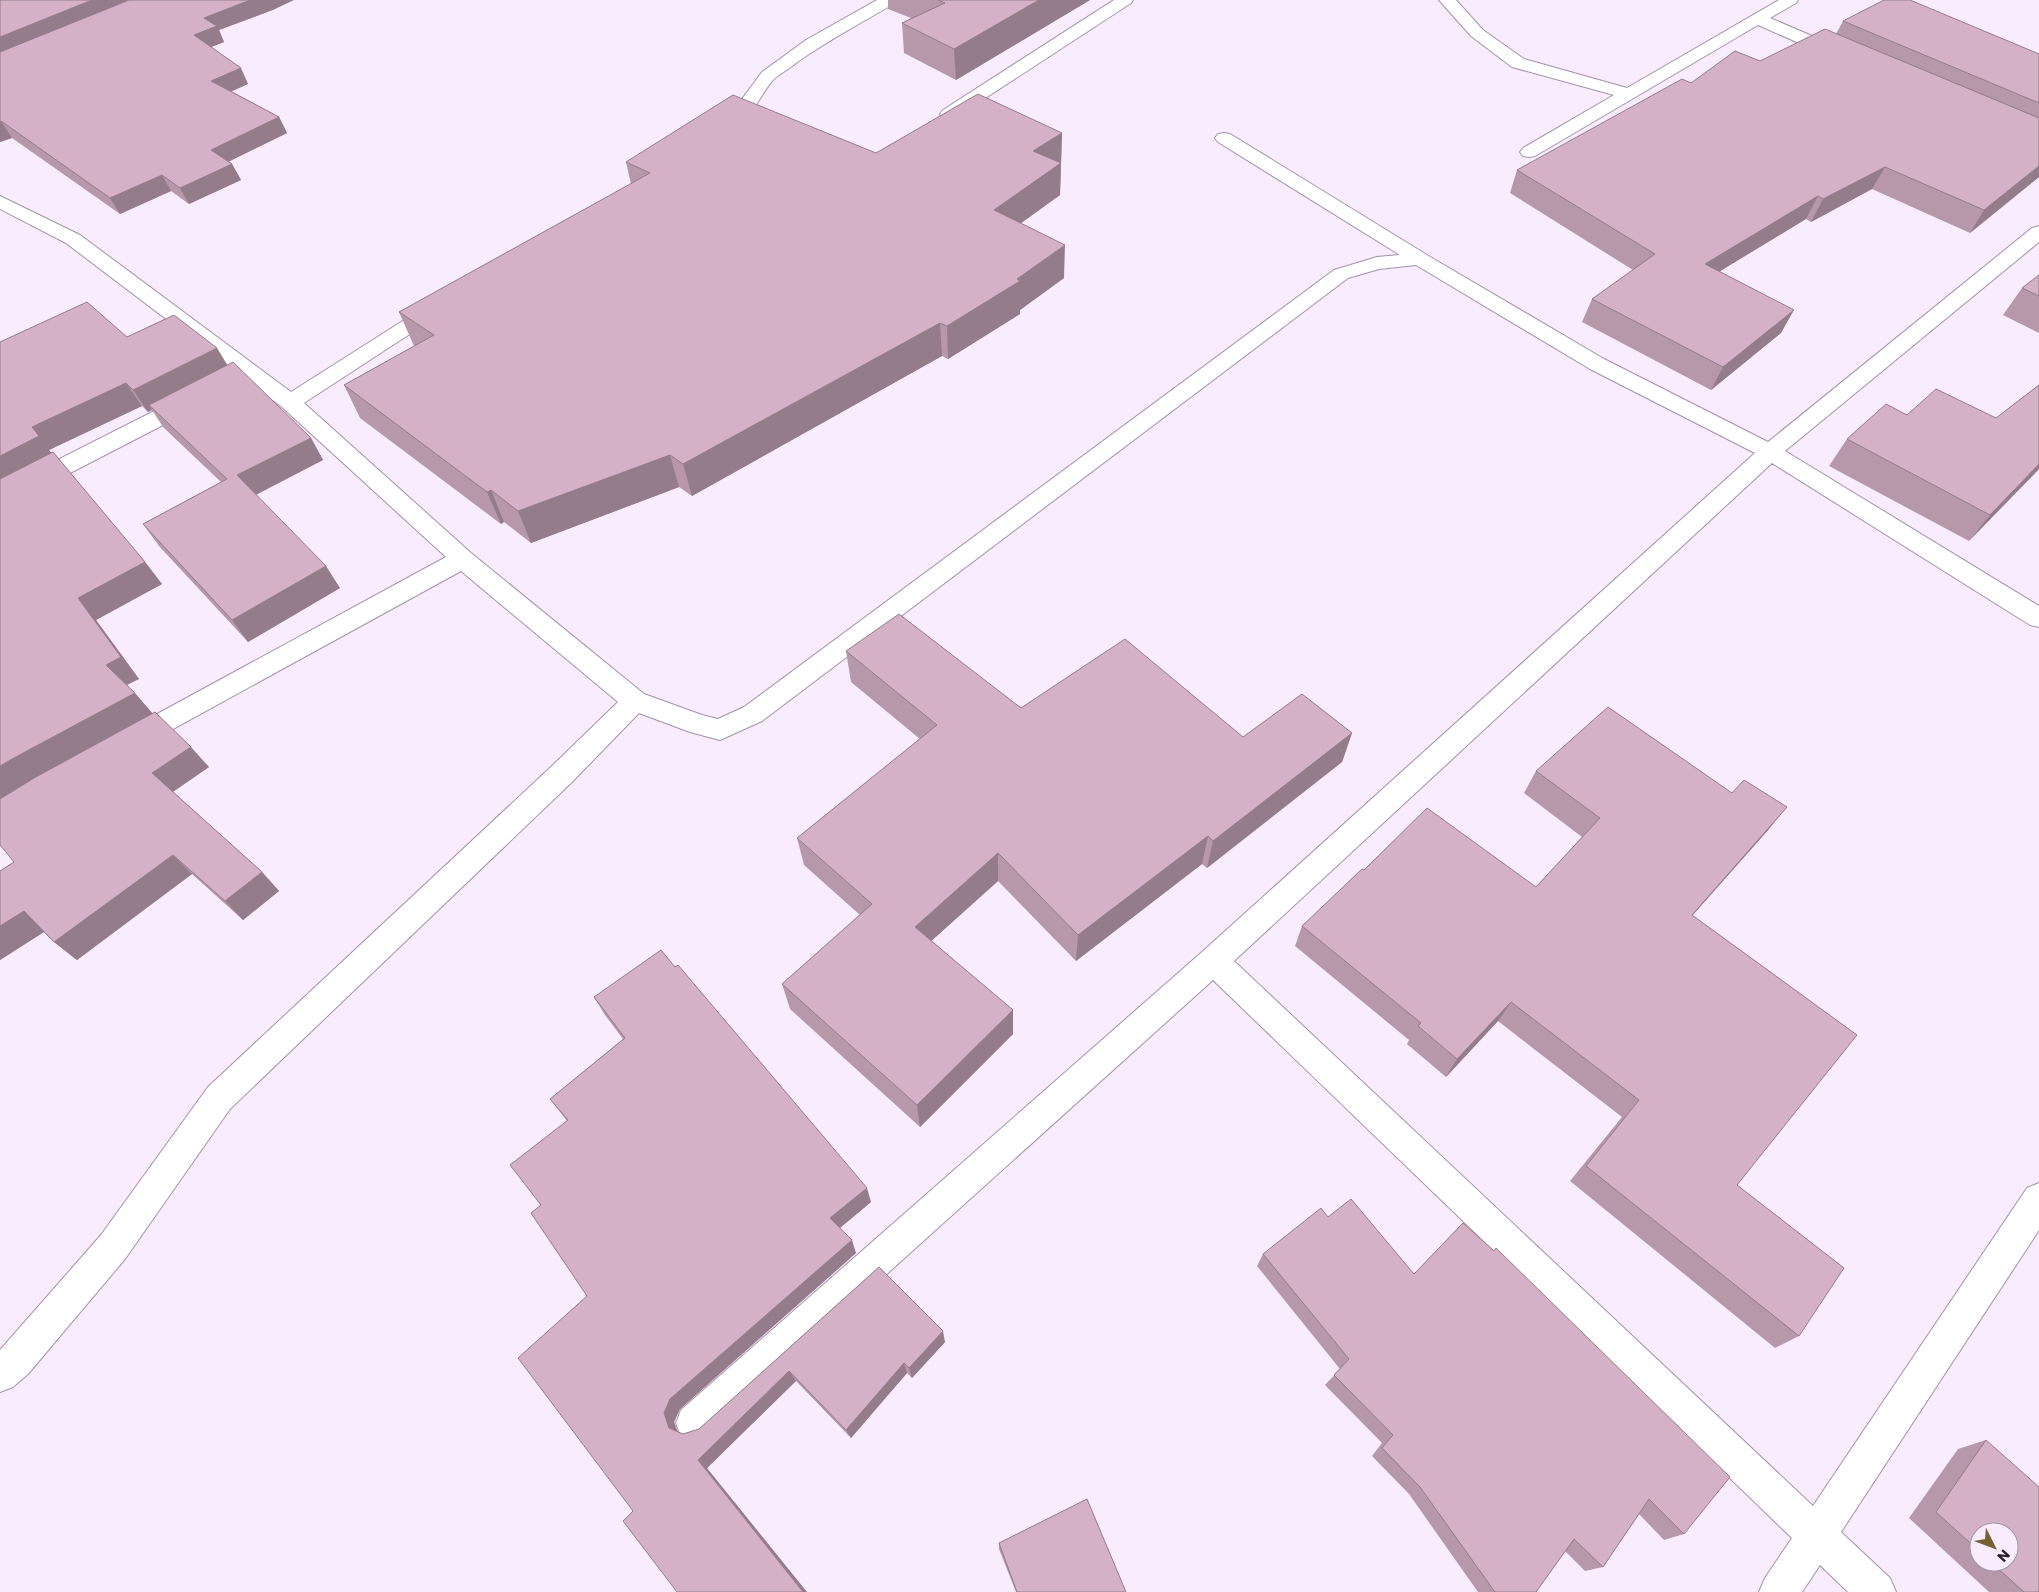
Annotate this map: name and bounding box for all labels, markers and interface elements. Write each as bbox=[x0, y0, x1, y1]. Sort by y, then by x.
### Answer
north arrow bbox=[1969, 1522, 2019, 1572]
text: N bbox=[1993, 1545, 2015, 1566]

